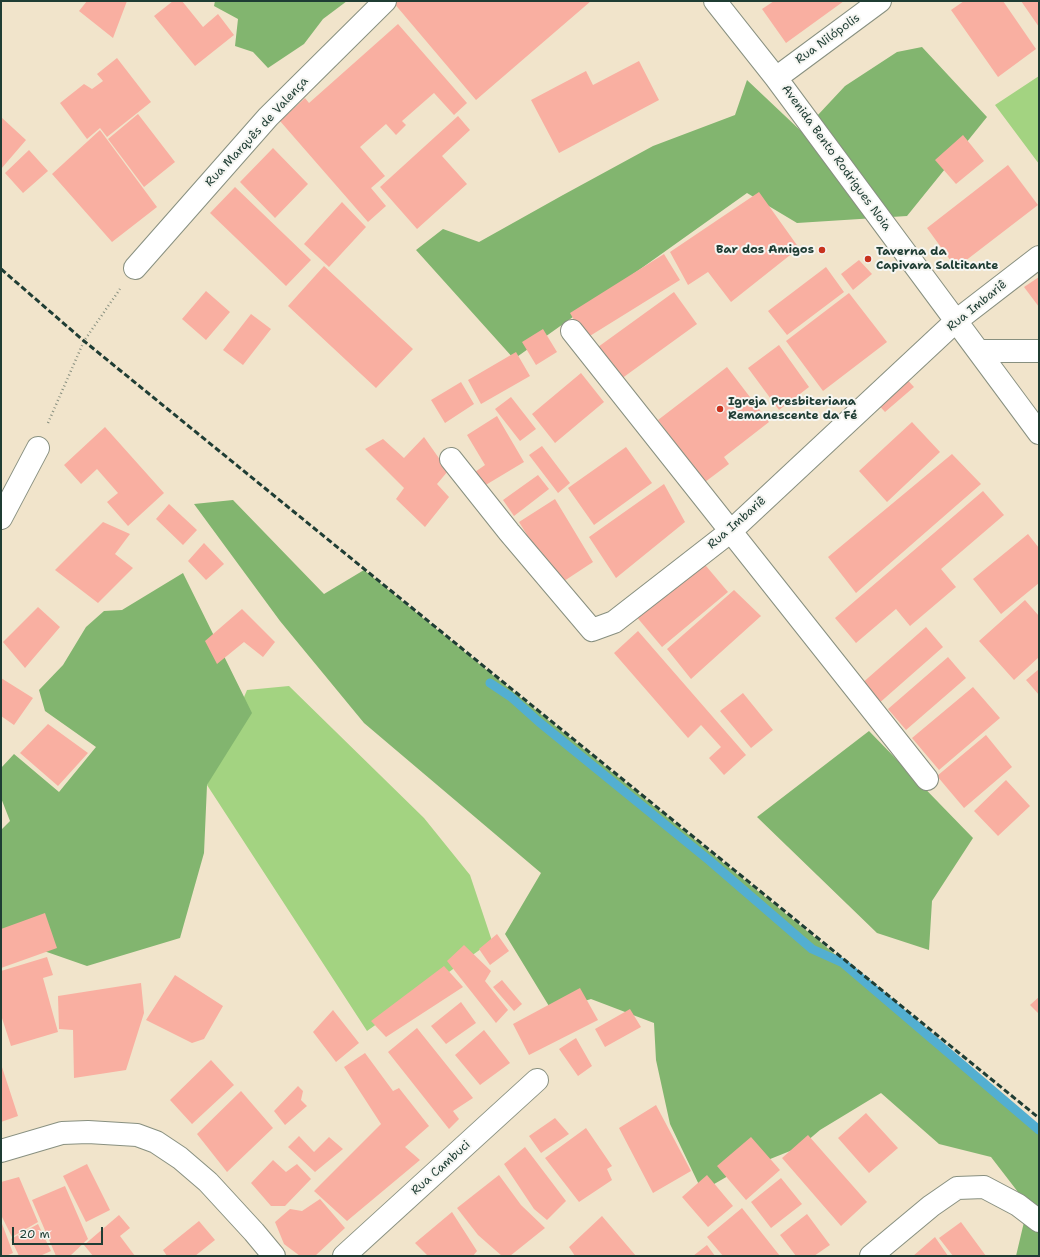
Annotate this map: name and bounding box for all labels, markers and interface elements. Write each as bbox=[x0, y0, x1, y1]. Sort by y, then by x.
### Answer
street label: Rua Nilópolis bbox=[793, 11, 863, 67]
street label: Rua Marquês de Valença bbox=[203, 74, 311, 190]
street label: Avenida Bento Rodrigues Noia bbox=[778, 82, 894, 234]
place label: Bar dos Amigos bbox=[716, 243, 814, 257]
marker: Bar dos Amigos bbox=[817, 245, 827, 255]
place label: Taverna da Capivara Saltitante bbox=[876, 245, 998, 273]
marker: Taverna da Capivara Saltitante bbox=[863, 254, 873, 264]
street label: Rua Imbariê bbox=[944, 278, 1010, 334]
place label: Igreja Presbiteriana Remanescente da Fé bbox=[728, 395, 857, 423]
marker: Igreja Presbiteriana Remanescente da Fé bbox=[715, 404, 725, 414]
street label: Rua Imbariê bbox=[705, 494, 769, 552]
street label: Rua Cambuci bbox=[409, 1138, 473, 1198]
scale bar bbox=[14, 1219, 105, 1245]
text: 20 m bbox=[19, 1226, 50, 1242]

